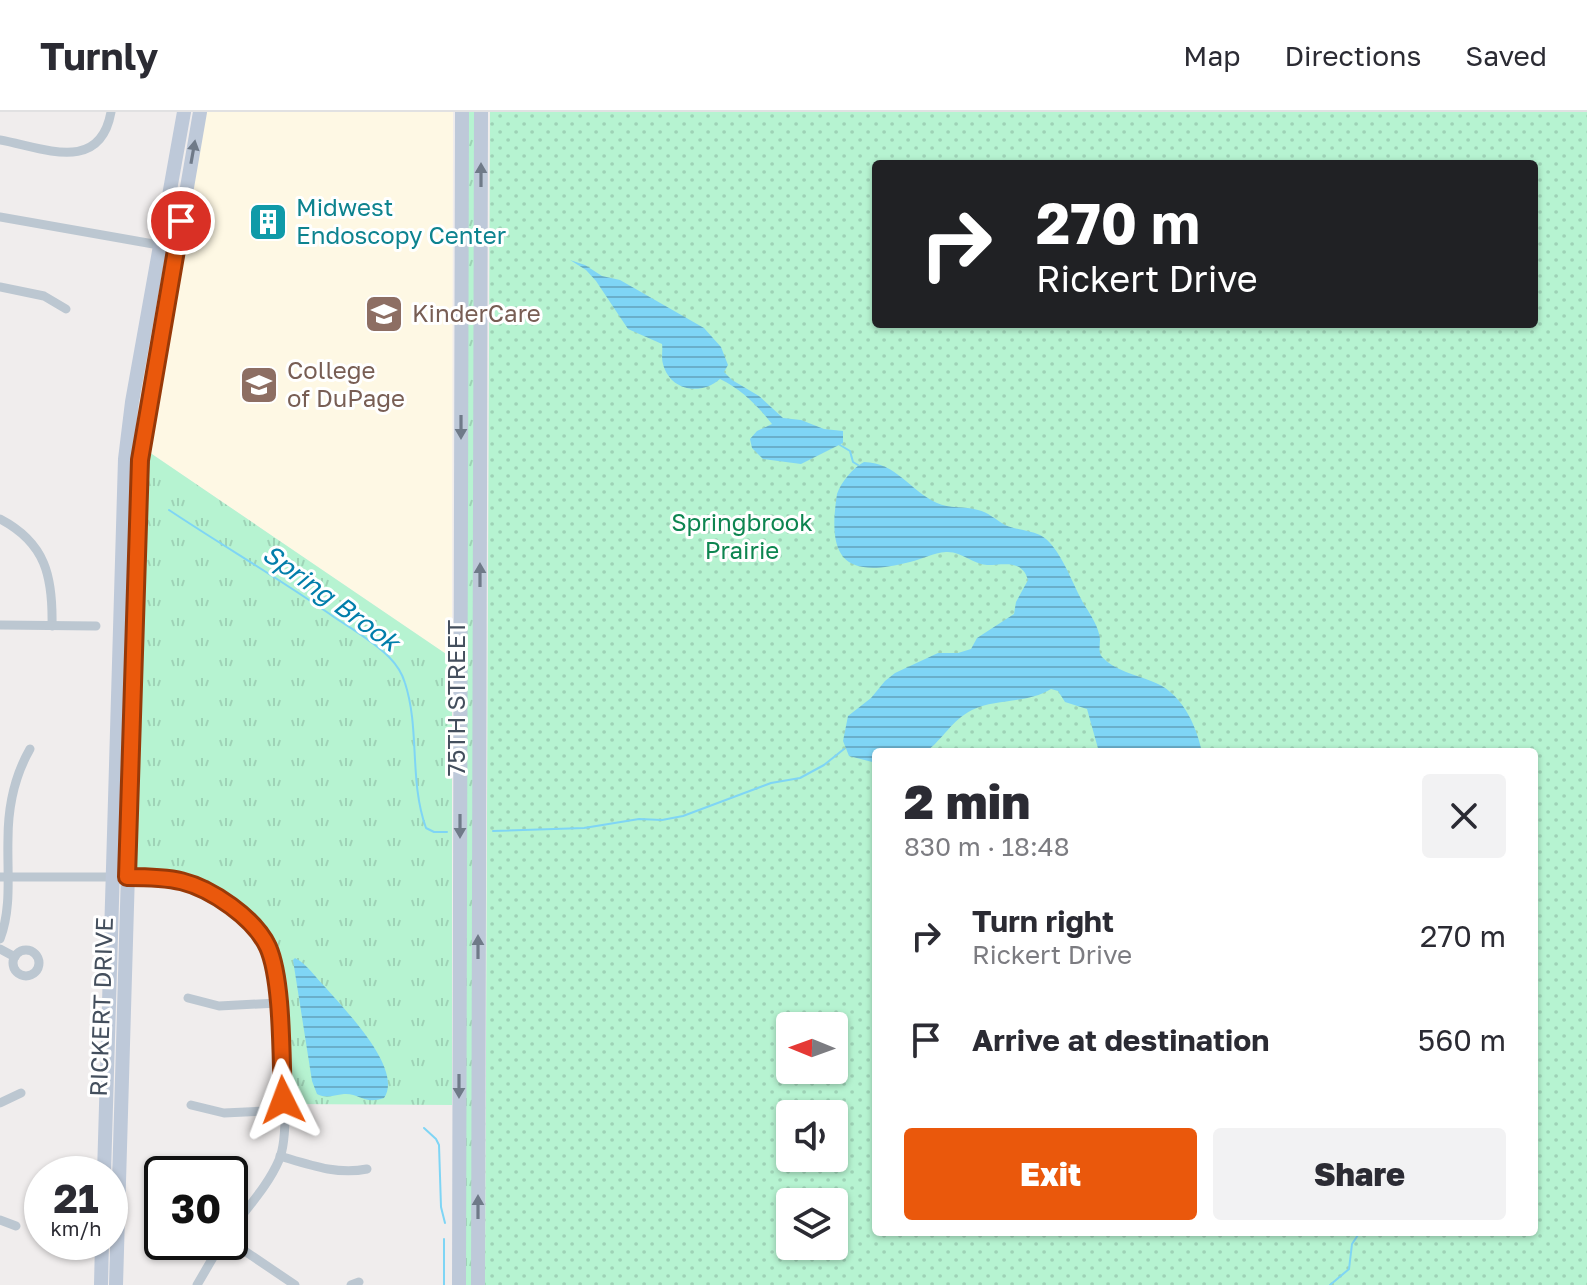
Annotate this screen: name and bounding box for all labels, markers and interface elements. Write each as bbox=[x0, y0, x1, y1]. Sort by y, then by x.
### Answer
text: Turnly bbox=[40, 33, 158, 78]
text: Map bbox=[1183, 39, 1240, 72]
text: Directions bbox=[1284, 39, 1421, 72]
text: Saved bbox=[1465, 39, 1547, 72]
one-way arrow bbox=[187, 140, 200, 165]
one-way arrow bbox=[475, 162, 487, 187]
pin bbox=[147, 187, 215, 255]
text: 270 m bbox=[1036, 189, 1200, 256]
place label: Midwest Endoscopy Center bbox=[296, 192, 506, 249]
icon: right bbox=[904, 192, 1008, 296]
icon: arrive bbox=[159, 199, 203, 243]
building icon: Midwest Endoscopy Center bbox=[247, 201, 289, 243]
text: Rickert Drive bbox=[1036, 257, 1258, 300]
school or university icon: KinderCare bbox=[363, 293, 405, 335]
place label: KinderCare bbox=[412, 298, 541, 327]
place label: College of DuPage bbox=[287, 355, 405, 412]
school or university icon: College of DuPage bbox=[238, 364, 280, 406]
one-way arrow bbox=[455, 415, 467, 440]
park label: Springbrook Prairie bbox=[671, 507, 813, 564]
water label: Spring Brook bbox=[257, 538, 408, 659]
one-way arrow bbox=[473, 562, 486, 587]
street label: 75TH STREET bbox=[441, 620, 470, 776]
text: 2 min bbox=[904, 772, 1030, 830]
button: close bbox=[1422, 774, 1506, 858]
one-way arrow bbox=[454, 814, 466, 839]
text: 830 m · 18:48 bbox=[904, 831, 1070, 862]
text: Turn right bbox=[972, 903, 1114, 939]
icon: right bbox=[904, 914, 948, 958]
street label: RICKERT DRIVE bbox=[83, 917, 118, 1097]
text: 270 m bbox=[1420, 918, 1506, 954]
one-way arrow bbox=[472, 934, 484, 959]
text: Rickert Drive bbox=[972, 939, 1132, 970]
north arrow bbox=[776, 1012, 848, 1084]
map controls bbox=[776, 1012, 848, 1260]
icon: arrive bbox=[904, 1018, 948, 1062]
text: Arrive at destination bbox=[972, 1022, 1269, 1058]
text: 560 m bbox=[1418, 1022, 1506, 1058]
position arrow bbox=[241, 1058, 325, 1142]
one-way arrow bbox=[453, 1074, 465, 1099]
button: sound bbox=[776, 1100, 848, 1172]
button: Exit bbox=[904, 1128, 1197, 1220]
button: Share bbox=[1213, 1128, 1506, 1220]
speed limit sign: 30 bbox=[144, 1156, 248, 1260]
text: 21 bbox=[54, 1174, 99, 1222]
button: layers bbox=[776, 1188, 848, 1260]
one-way arrow bbox=[472, 1194, 484, 1219]
text: km/h bbox=[51, 1216, 101, 1240]

